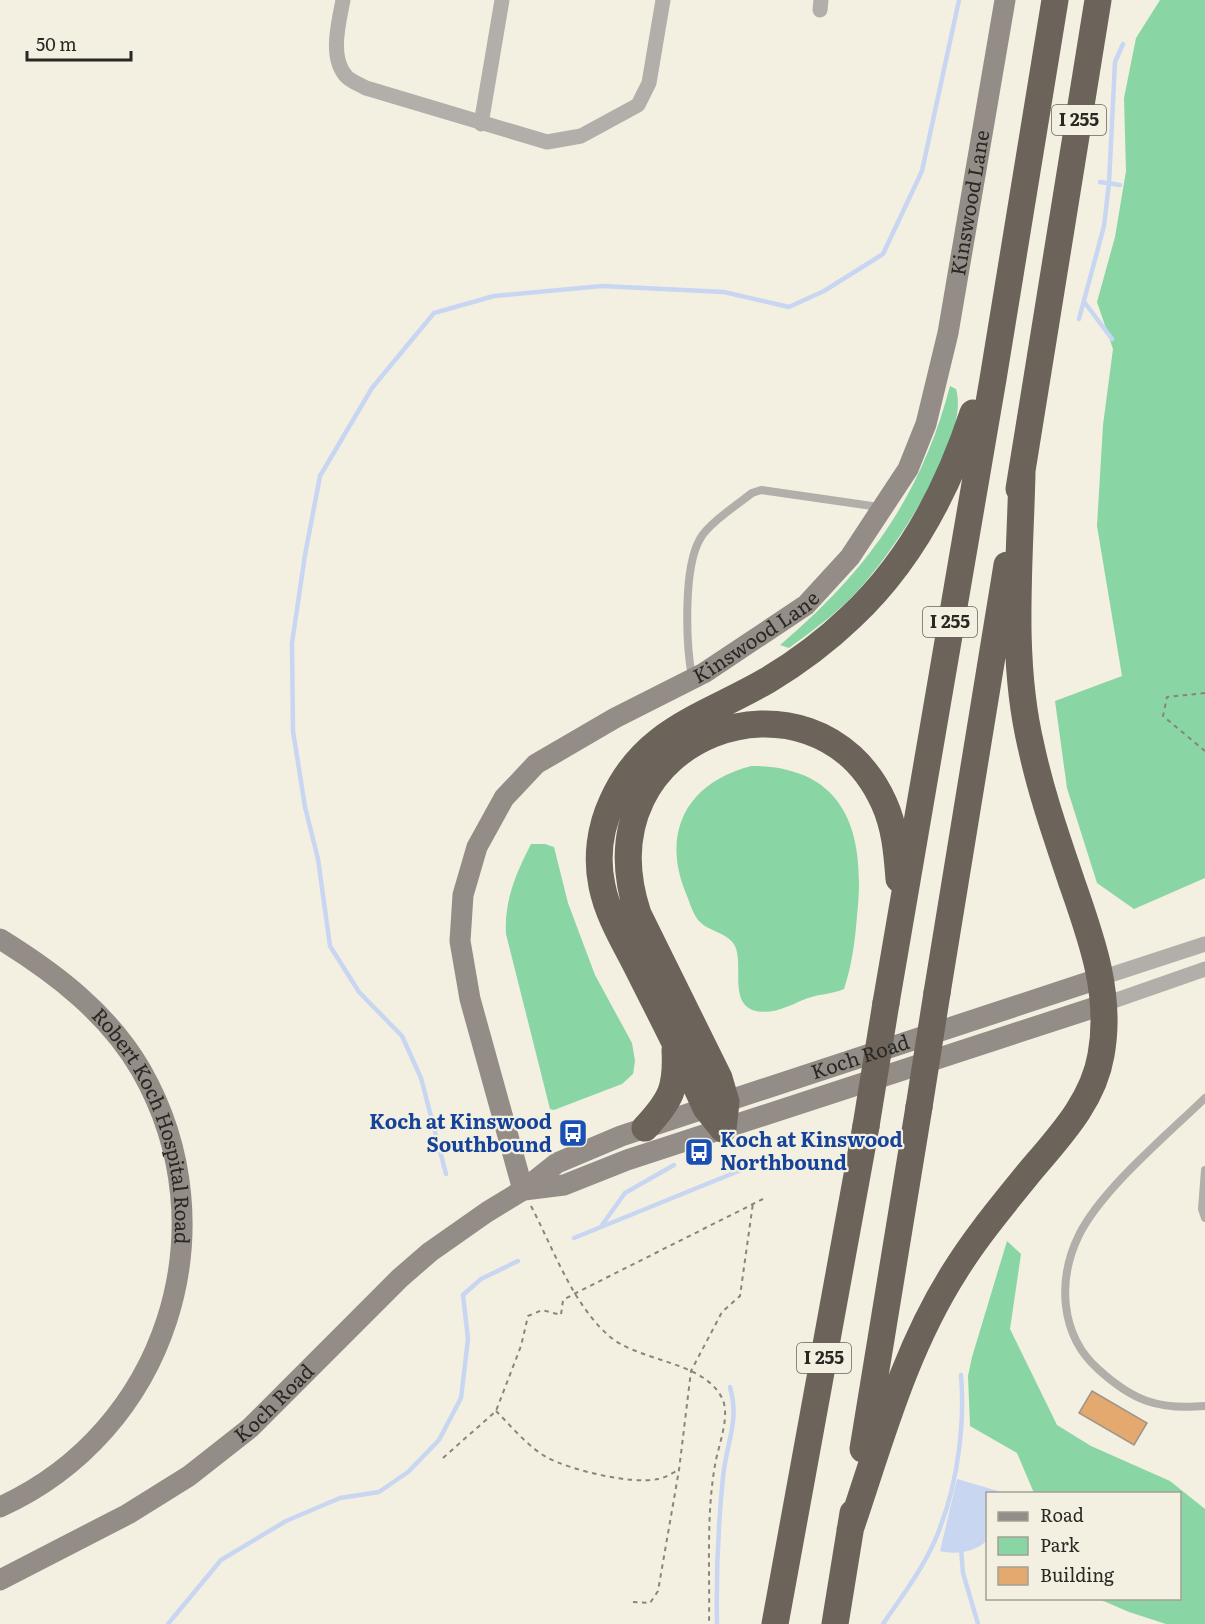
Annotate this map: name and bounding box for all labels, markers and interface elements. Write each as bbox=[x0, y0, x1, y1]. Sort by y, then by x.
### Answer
scale bar bbox=[27, 24, 130, 62]
text: 50 m bbox=[36, 30, 77, 57]
road number: I 255 bbox=[1052, 105, 1106, 135]
street label: Kinswood Lane bbox=[941, 128, 995, 278]
street label: Kinswood Lane bbox=[687, 583, 825, 689]
road number: I 255 bbox=[923, 607, 977, 637]
street label: Robert Koch Hospital Road bbox=[86, 1000, 199, 1245]
street label: Koch Road bbox=[807, 1025, 913, 1086]
place label: Koch at Kinswood Southbound bbox=[369, 1105, 552, 1158]
bus stop icon: Koch at Kinswood Southbound bbox=[557, 1117, 589, 1149]
place label: Koch at Kinswood Northbound bbox=[720, 1123, 903, 1176]
bus stop icon: Koch at Kinswood Northbound bbox=[683, 1136, 715, 1168]
road number: I 255 bbox=[797, 1343, 851, 1373]
street label: Koch Road bbox=[226, 1355, 320, 1448]
legend bbox=[986, 1492, 1181, 1600]
text: Road bbox=[1040, 1501, 1084, 1528]
text: Park bbox=[1040, 1531, 1081, 1558]
text: Building bbox=[1040, 1561, 1115, 1588]

